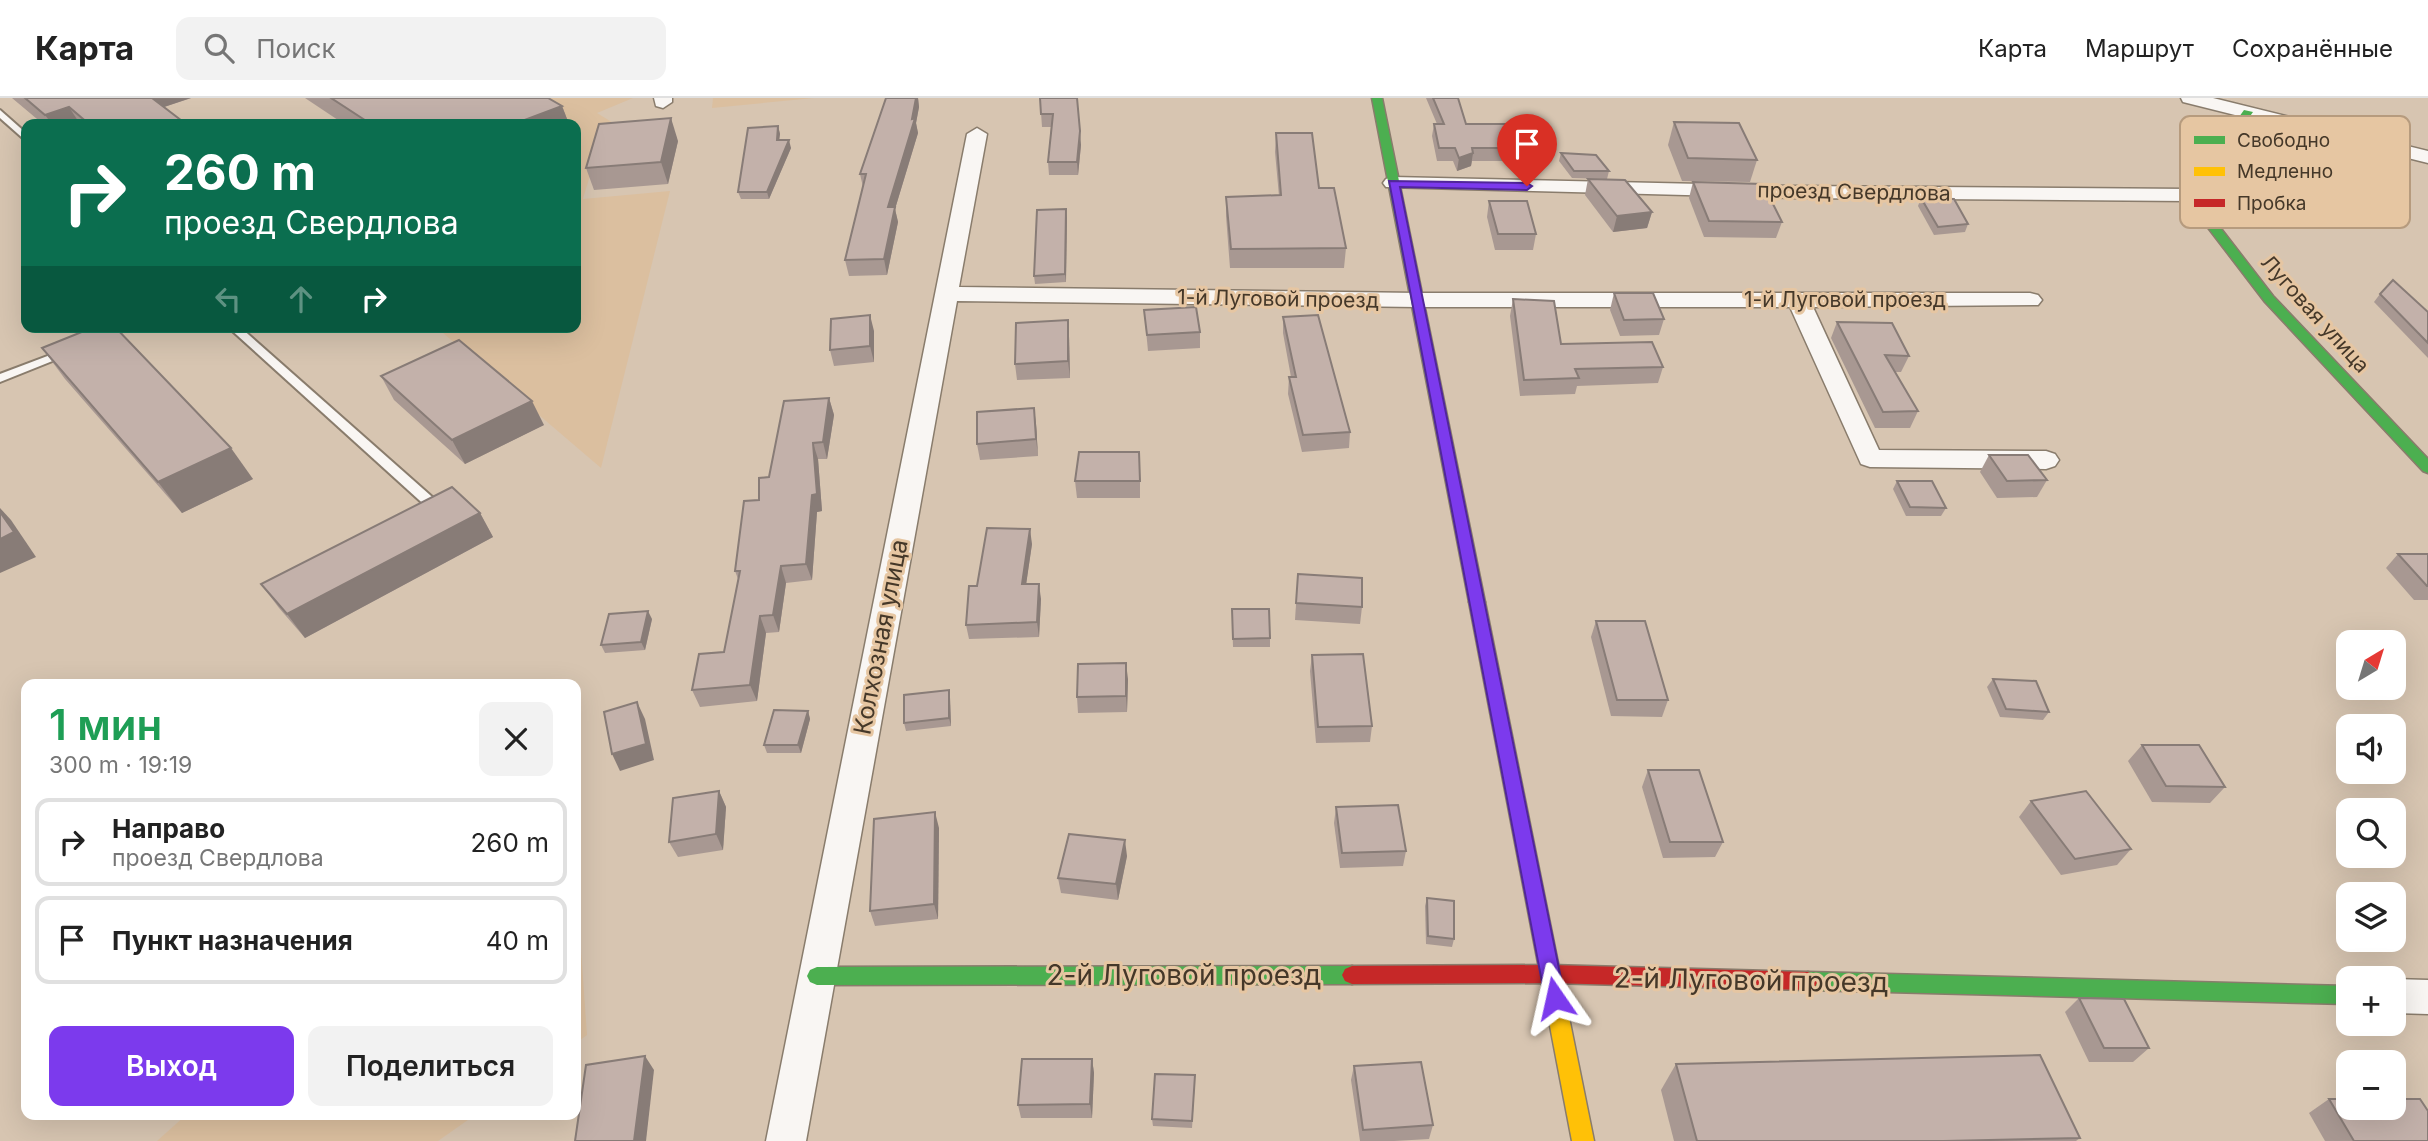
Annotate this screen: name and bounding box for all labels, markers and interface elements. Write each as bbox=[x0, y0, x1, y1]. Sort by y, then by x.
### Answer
search box bbox=[176, 17, 666, 80]
text: Карта bbox=[35, 28, 134, 68]
icon: search bbox=[200, 29, 238, 67]
text: Поиск bbox=[256, 33, 335, 64]
text: Карта bbox=[1978, 34, 2047, 63]
text: Маршрут bbox=[2085, 34, 2194, 63]
text: Сохранённые bbox=[2232, 34, 2393, 63]
pin bbox=[1497, 114, 1557, 186]
legend bbox=[2180, 116, 2410, 228]
icon: arrive bbox=[1508, 125, 1546, 163]
text: Свободно bbox=[2237, 129, 2330, 152]
text: 260 m bbox=[164, 143, 316, 202]
icon: right bbox=[49, 147, 140, 238]
text: Медленно bbox=[2237, 160, 2333, 183]
street label: проезд Свердлова bbox=[1757, 177, 1951, 206]
text: Пробка bbox=[2237, 192, 2306, 215]
text: проезд Свердлова bbox=[164, 203, 459, 242]
street label: Луговая улица bbox=[2256, 250, 2375, 378]
icon: left bbox=[209, 280, 247, 318]
icon: ahead bbox=[282, 280, 320, 318]
icon: right bbox=[355, 280, 393, 318]
street label: 1-й Луговой проезд bbox=[1177, 284, 1379, 313]
street label: 1-й Луговой проезд bbox=[1744, 287, 1946, 312]
street label: Колхозная улица bbox=[847, 537, 914, 737]
north arrow bbox=[2336, 630, 2406, 700]
map controls bbox=[2336, 630, 2406, 1120]
text: 1 мин bbox=[49, 699, 162, 750]
button: close bbox=[479, 702, 553, 776]
button: sound bbox=[2336, 714, 2406, 784]
text: 300 m · 19:19 bbox=[49, 751, 192, 779]
button: search bbox=[2336, 798, 2406, 868]
text: Направо bbox=[112, 813, 225, 844]
icon: right bbox=[53, 823, 91, 861]
text: 260 m bbox=[471, 827, 549, 858]
text: проезд Свердлова bbox=[112, 844, 324, 872]
button: layers bbox=[2336, 882, 2406, 952]
icon: arrive bbox=[53, 921, 91, 959]
text: Пункт назначения bbox=[112, 925, 353, 956]
text: 40 m bbox=[486, 925, 549, 956]
street label: 2-й Луговой проезд bbox=[1047, 958, 1321, 992]
position arrow bbox=[1518, 961, 1592, 1035]
street label: 2-й Луговой проезд bbox=[1613, 961, 1889, 999]
button: + bbox=[2336, 966, 2406, 1036]
button: Выход bbox=[49, 1026, 294, 1106]
button: Поделиться bbox=[308, 1026, 553, 1106]
button: − bbox=[2336, 1050, 2406, 1120]

